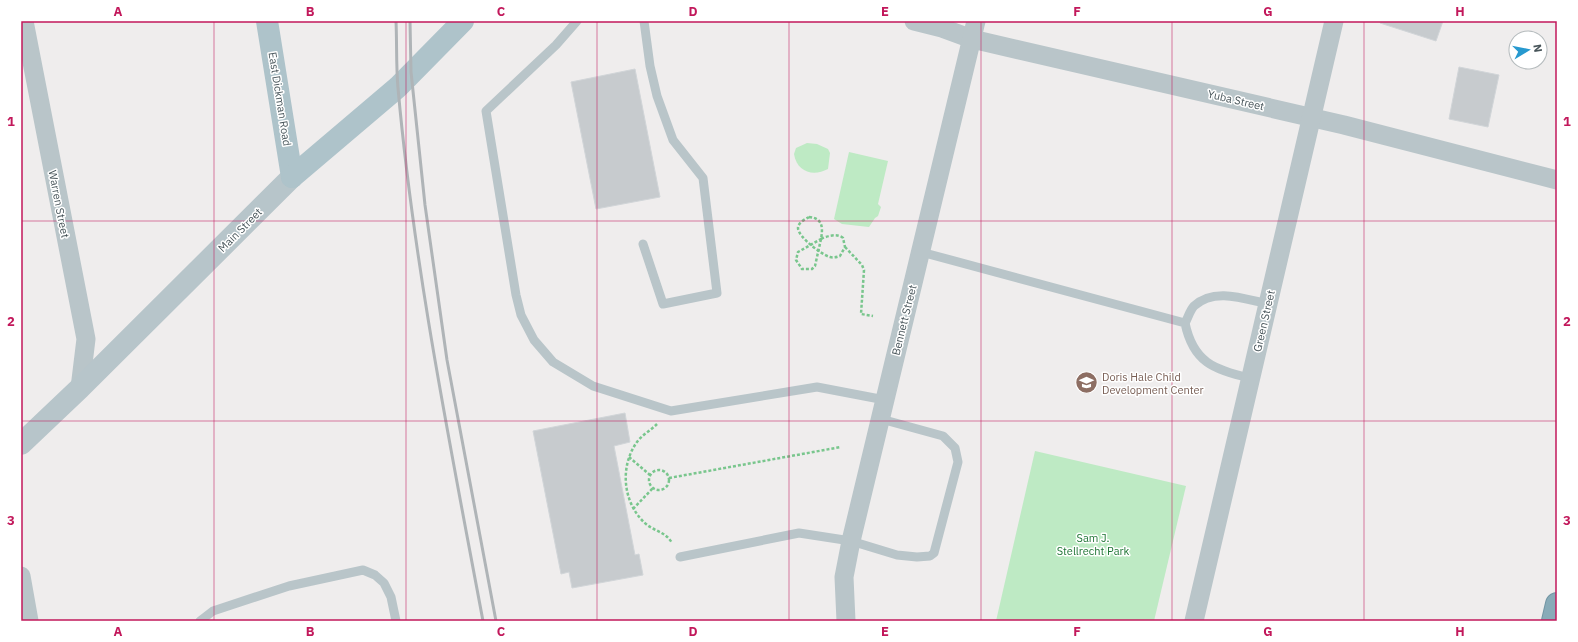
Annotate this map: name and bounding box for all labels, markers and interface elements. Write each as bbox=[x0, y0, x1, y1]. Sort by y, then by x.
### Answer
text: A bbox=[114, 3, 123, 20]
text: B bbox=[306, 3, 315, 20]
text: C bbox=[497, 3, 506, 20]
text: D bbox=[688, 3, 698, 20]
text: E bbox=[881, 3, 889, 20]
text: F bbox=[1073, 3, 1081, 20]
text: G bbox=[1263, 3, 1273, 20]
text: H bbox=[1455, 3, 1465, 20]
north arrow bbox=[1508, 30, 1548, 70]
text: N bbox=[1530, 43, 1545, 53]
street label: East Dickman Road bbox=[266, 51, 294, 147]
street label: Yuba Street bbox=[1206, 87, 1266, 113]
text: 1 bbox=[7, 113, 15, 130]
text: 1 bbox=[1563, 113, 1571, 130]
street label: Warren Street bbox=[46, 169, 72, 239]
street label: Main Street bbox=[215, 205, 265, 255]
street label: Bennett Street bbox=[888, 283, 920, 357]
street label: Green Street bbox=[1250, 289, 1278, 353]
text: 2 bbox=[7, 313, 15, 330]
text: 2 bbox=[1563, 313, 1571, 330]
school or university icon: Doris Hale Child Development Center bbox=[1074, 370, 1100, 396]
place label: Doris Hale Child Development Center bbox=[1102, 370, 1204, 397]
text: 3 bbox=[7, 512, 15, 529]
text: 3 bbox=[1563, 512, 1571, 529]
park label: Sam J. Stellrecht Park bbox=[1057, 531, 1130, 558]
text: A bbox=[114, 623, 123, 640]
text: B bbox=[306, 623, 315, 640]
text: C bbox=[497, 623, 506, 640]
text: D bbox=[688, 623, 698, 640]
text: E bbox=[881, 623, 889, 640]
text: F bbox=[1073, 623, 1081, 640]
text: G bbox=[1263, 623, 1273, 640]
text: H bbox=[1455, 623, 1465, 640]

